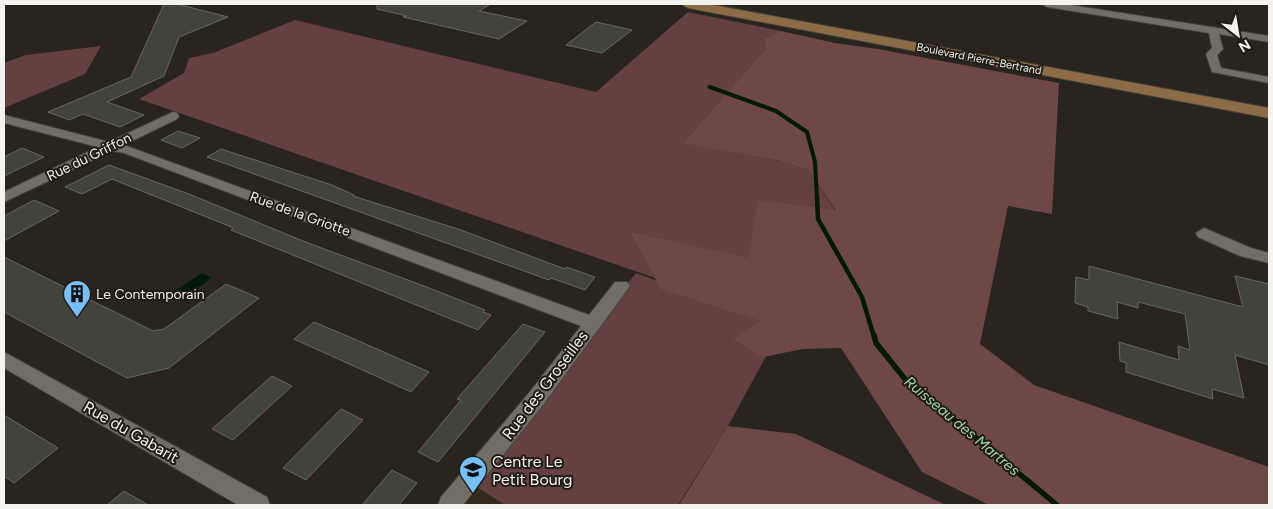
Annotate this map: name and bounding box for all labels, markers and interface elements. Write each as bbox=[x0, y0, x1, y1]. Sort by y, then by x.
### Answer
north arrow bbox=[1213, 10, 1263, 60]
text: N bbox=[1235, 36, 1253, 56]
street label: Boulevard Pierre-Bertrand bbox=[915, 40, 1043, 78]
street label: Rue du Griffon bbox=[44, 129, 134, 185]
street label: Rue de la Griotte bbox=[247, 188, 353, 240]
building icon: Le Contemporain bbox=[62, 279, 92, 318]
place label: Le Contemporain bbox=[96, 286, 205, 303]
street label: Rue des Groseilles bbox=[498, 327, 592, 443]
water label: Ruisseau des Martres bbox=[901, 373, 1023, 479]
street label: Rue du Gabarit bbox=[80, 397, 182, 467]
place label: Centre Le Petit Bourg bbox=[492, 452, 572, 489]
school or university icon: Centre Le Petit Bourg bbox=[458, 455, 488, 494]

